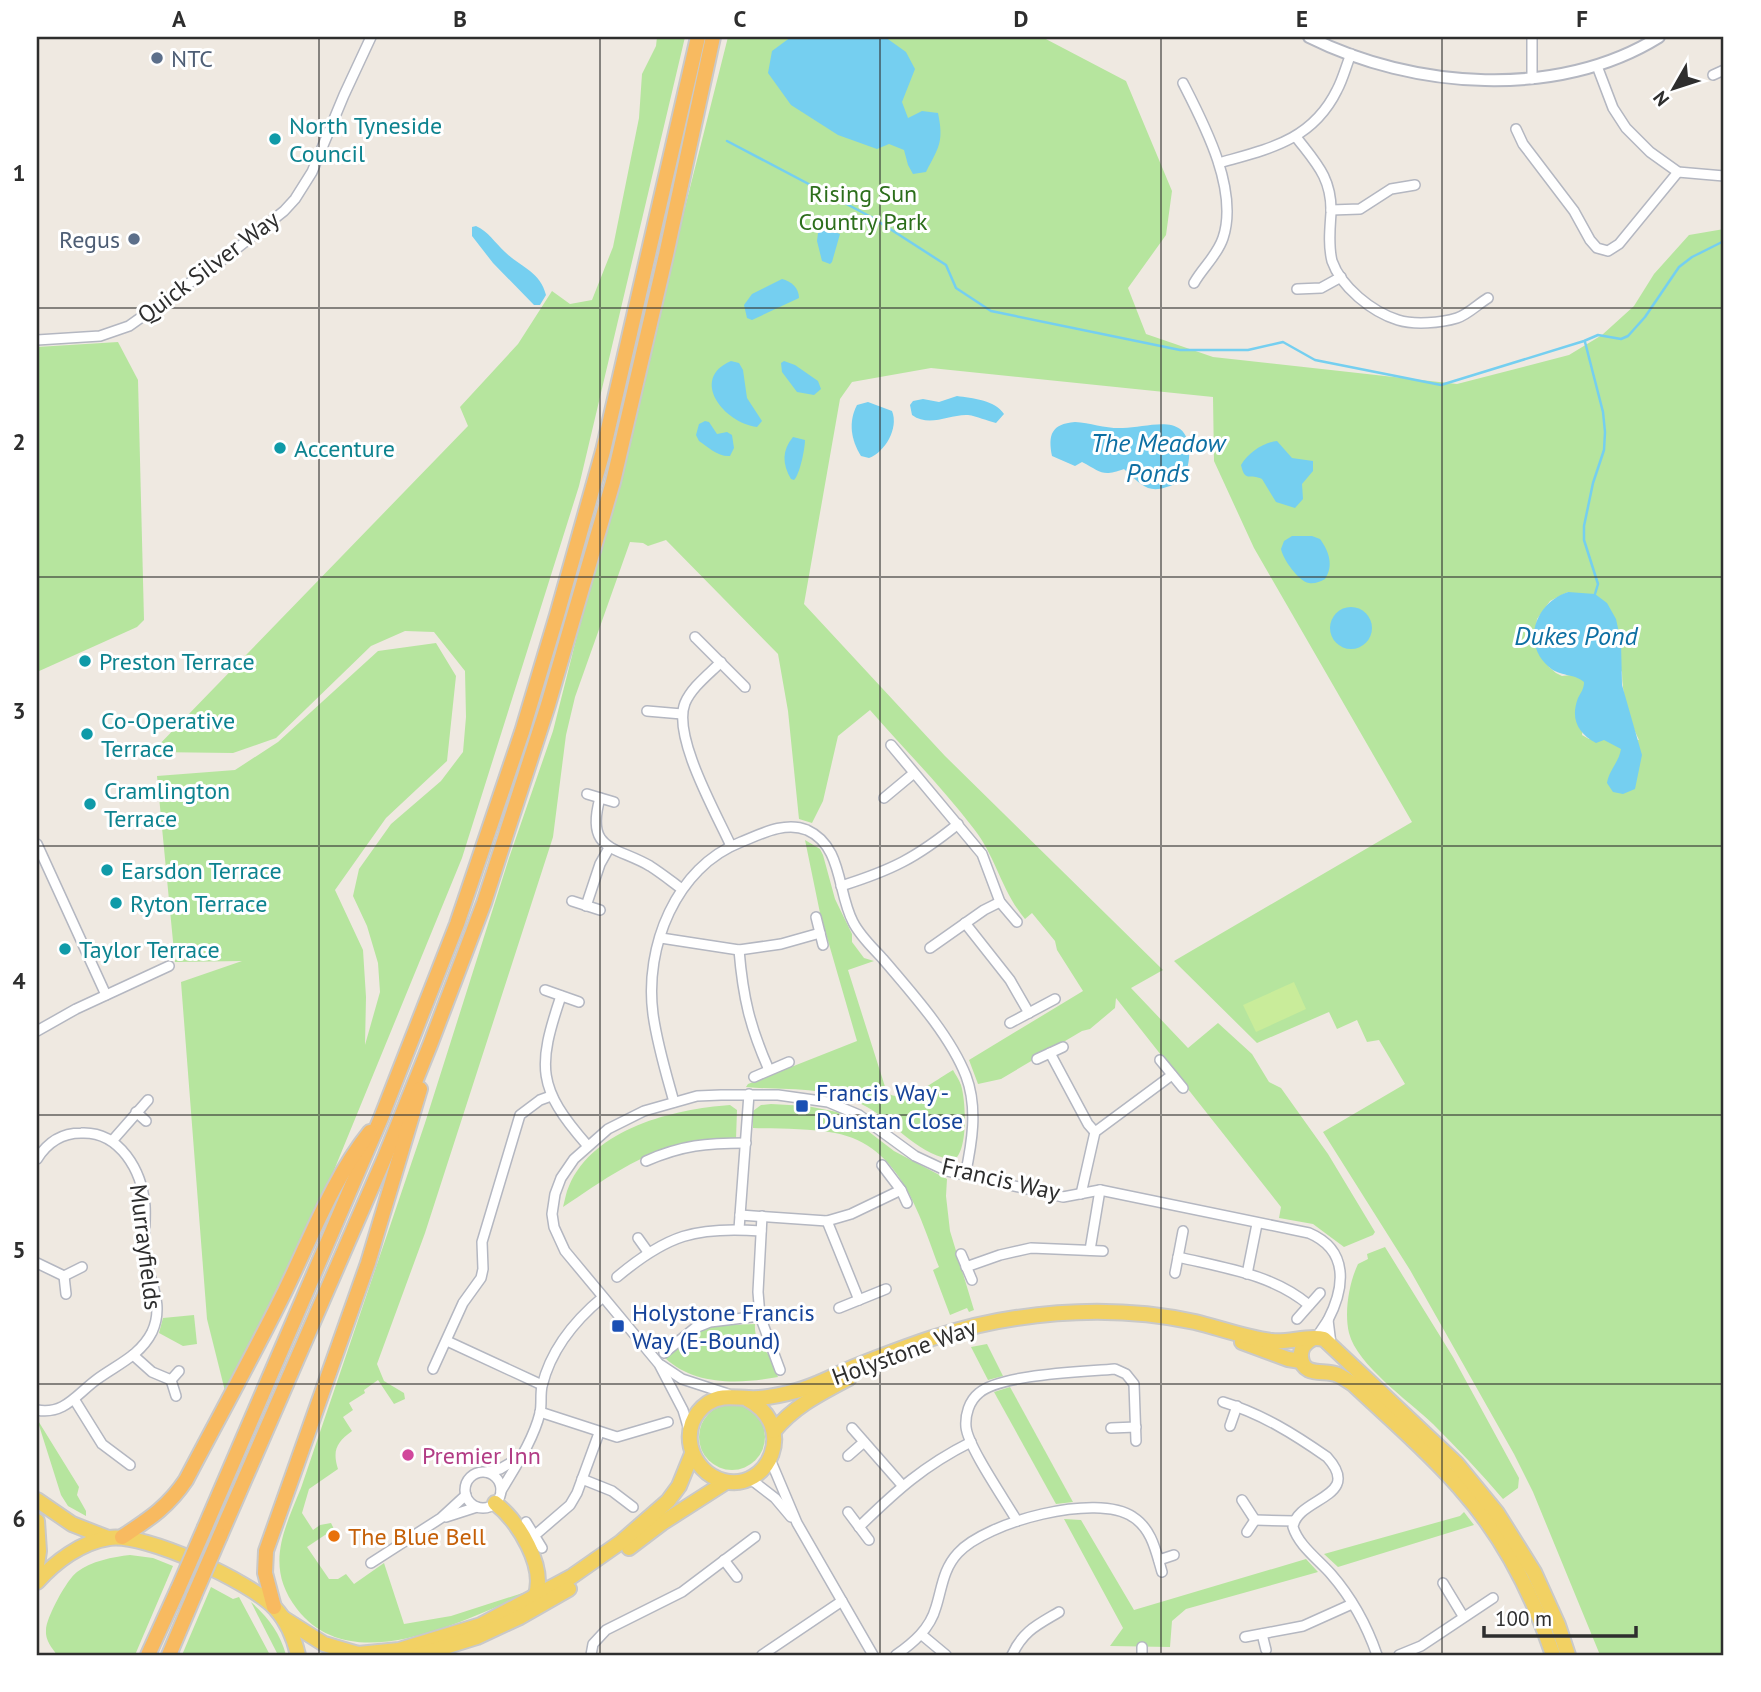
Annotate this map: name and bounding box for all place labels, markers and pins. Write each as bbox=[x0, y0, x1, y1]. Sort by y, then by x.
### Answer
place label: NTC bbox=[171, 43, 213, 74]
marker: NTC bbox=[149, 50, 165, 66]
place label: North Tyneside Council bbox=[289, 110, 442, 169]
marker: North Tyneside Council bbox=[267, 131, 283, 147]
place label: Regus bbox=[59, 224, 120, 255]
marker: Regus bbox=[126, 231, 142, 247]
place label: Accenture bbox=[294, 433, 395, 464]
marker: Accenture bbox=[272, 440, 288, 456]
place label: Preston Terrace bbox=[99, 646, 255, 677]
marker: Preston Terrace bbox=[77, 653, 93, 669]
place label: Co-Operative Terrace bbox=[101, 705, 235, 764]
marker: Co-Operative Terrace bbox=[79, 726, 95, 742]
place label: Cramlington Terrace bbox=[104, 775, 230, 834]
marker: Cramlington Terrace bbox=[82, 796, 98, 812]
place label: Earsdon Terrace bbox=[121, 855, 282, 886]
marker: Earsdon Terrace bbox=[99, 862, 115, 878]
place label: Ryton Terrace bbox=[130, 888, 267, 919]
marker: Ryton Terrace bbox=[108, 895, 124, 911]
place label: Taylor Terrace bbox=[79, 934, 220, 965]
marker: Taylor Terrace bbox=[57, 941, 73, 957]
place label: Francis Way - Dunstan Close bbox=[816, 1077, 963, 1136]
marker: Francis Way - Dunstan Close bbox=[794, 1098, 810, 1114]
place label: Holystone Francis Way (E-Bound) bbox=[632, 1297, 815, 1356]
marker: Holystone Francis Way (E-Bound) bbox=[610, 1318, 626, 1334]
place label: Premier Inn bbox=[422, 1440, 541, 1471]
marker: Premier Inn bbox=[400, 1447, 416, 1463]
place label: The Blue Bell bbox=[348, 1521, 486, 1552]
marker: The Blue Bell bbox=[326, 1528, 342, 1544]

